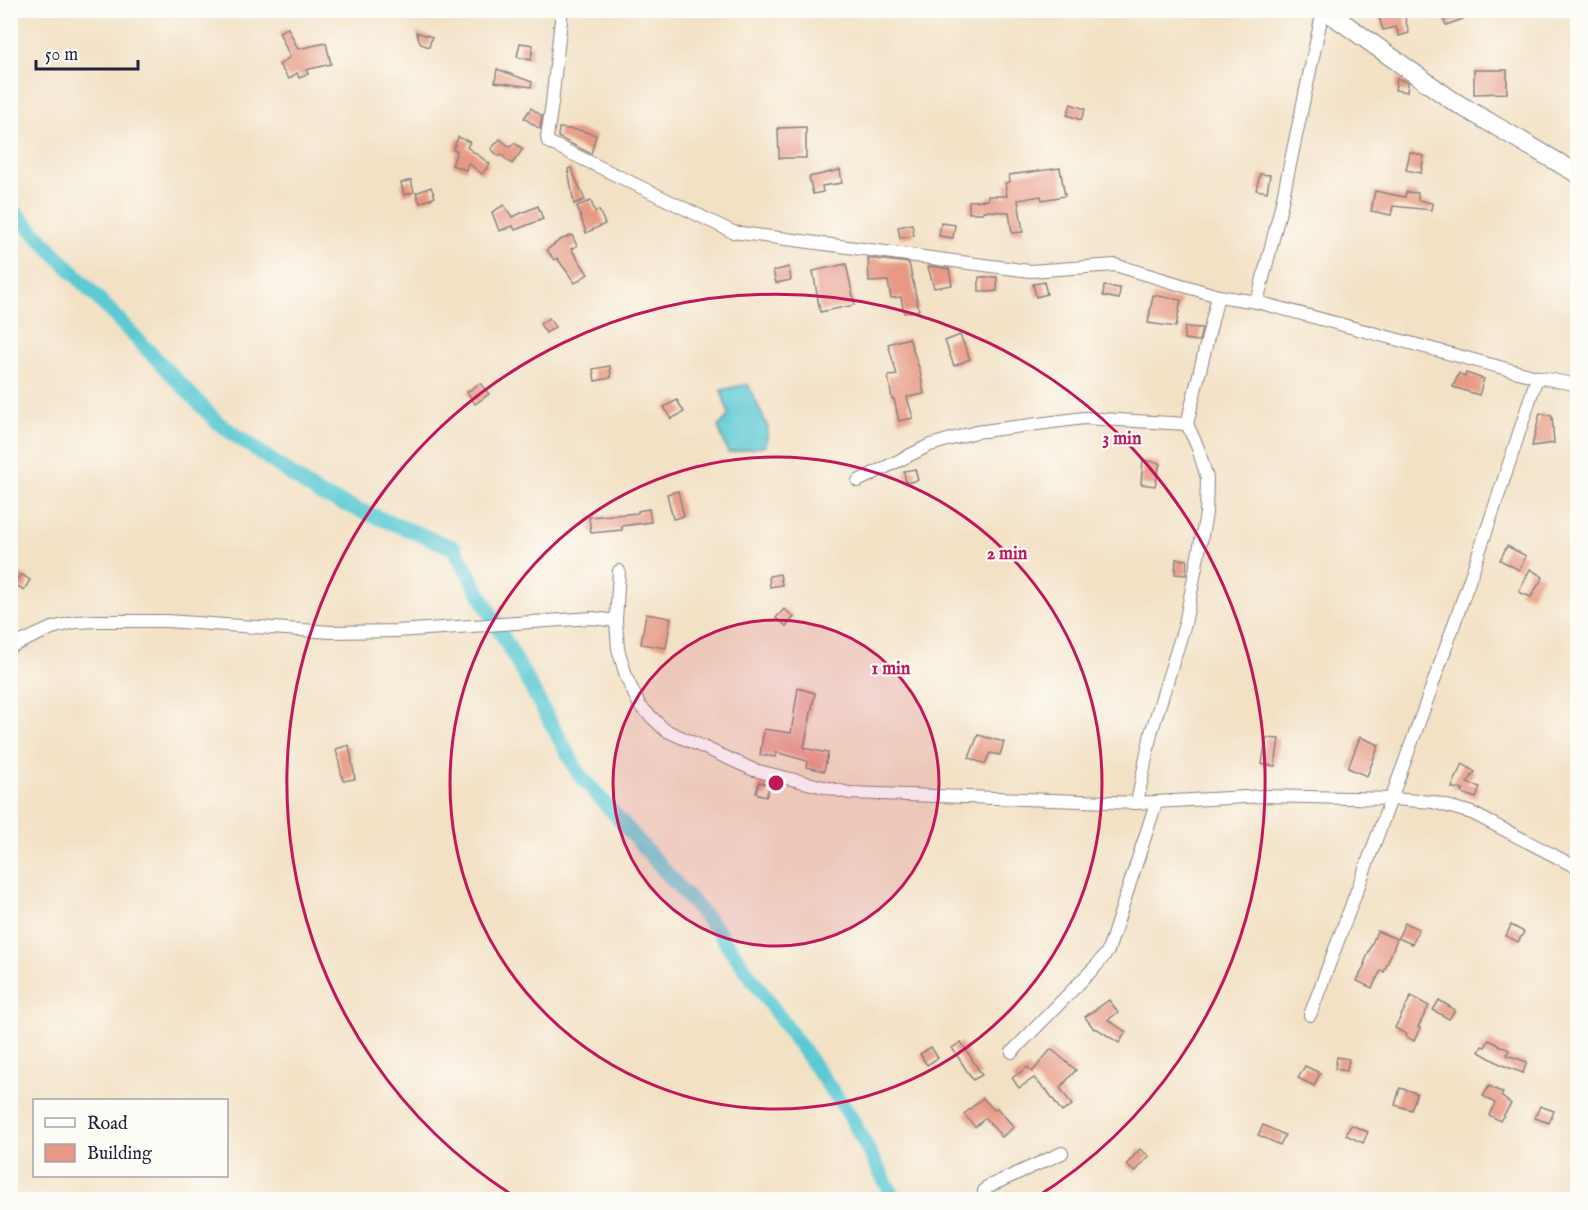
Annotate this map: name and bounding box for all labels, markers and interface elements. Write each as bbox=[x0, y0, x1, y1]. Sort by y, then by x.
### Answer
scale bar bbox=[36, 33, 138, 71]
text: 50 m bbox=[45, 44, 78, 67]
text: 3 min bbox=[1103, 428, 1142, 451]
text: 2 min bbox=[987, 543, 1028, 566]
text: 1 min bbox=[872, 658, 911, 681]
centre of rings bbox=[766, 773, 786, 793]
legend bbox=[33, 1099, 228, 1177]
text: Road bbox=[87, 1113, 128, 1136]
text: Building bbox=[87, 1143, 152, 1166]

